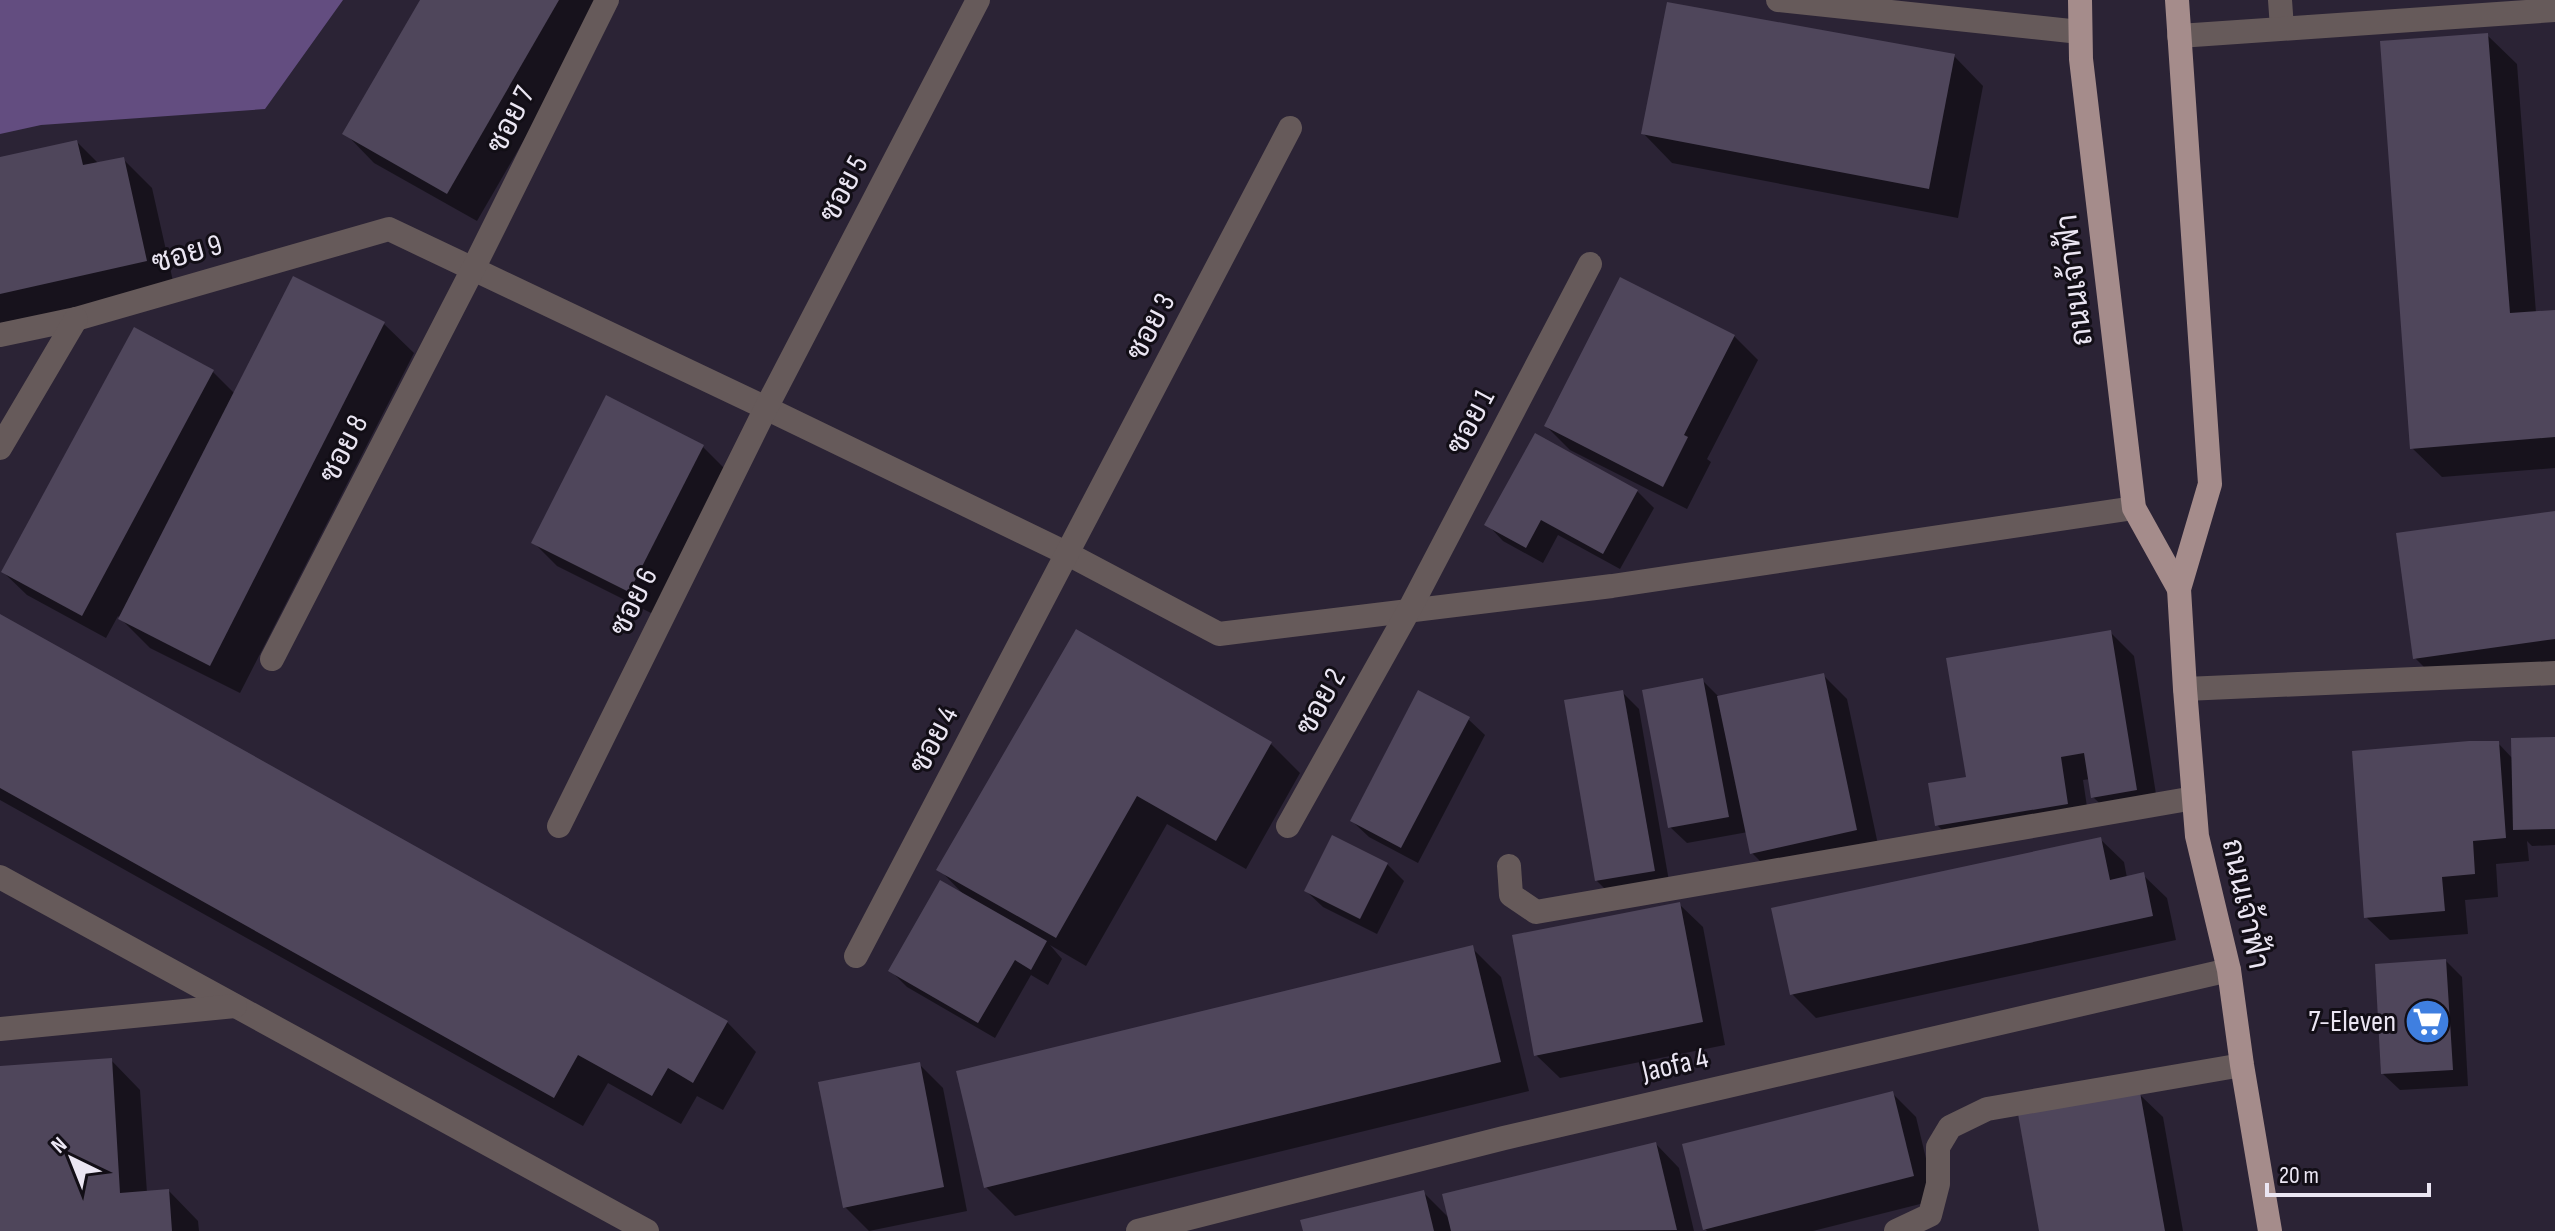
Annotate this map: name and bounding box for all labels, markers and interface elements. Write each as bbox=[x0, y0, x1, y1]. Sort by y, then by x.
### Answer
street label: ซอย 7 bbox=[479, 81, 543, 159]
street label: ซอย 5 bbox=[812, 150, 876, 228]
street label: ถนนเจ้าฟ้า bbox=[2045, 212, 2101, 348]
street label: ซอย 9 bbox=[148, 227, 226, 281]
street label: ซอย 3 bbox=[1119, 287, 1183, 367]
street label: ซอย 1 bbox=[1439, 383, 1503, 461]
street label: ซอย 8 bbox=[312, 409, 376, 489]
street label: ซอย 6 bbox=[602, 562, 666, 642]
street label: ซอย 2 bbox=[1288, 662, 1354, 742]
street label: ซอย 4 bbox=[902, 700, 966, 780]
street label: ถนนเจ้าฟ้า bbox=[2214, 835, 2280, 972]
supermarket icon: 7-Eleven bbox=[2403, 998, 2451, 1046]
place label: 7-Eleven bbox=[2308, 1004, 2396, 1040]
street label: Jaofa 4 bbox=[1637, 1040, 1712, 1090]
north arrow bbox=[32, 1119, 112, 1199]
text: N bbox=[46, 1132, 73, 1159]
scale bar bbox=[2267, 1147, 2429, 1197]
text: 20 m bbox=[2279, 1161, 2319, 1190]

